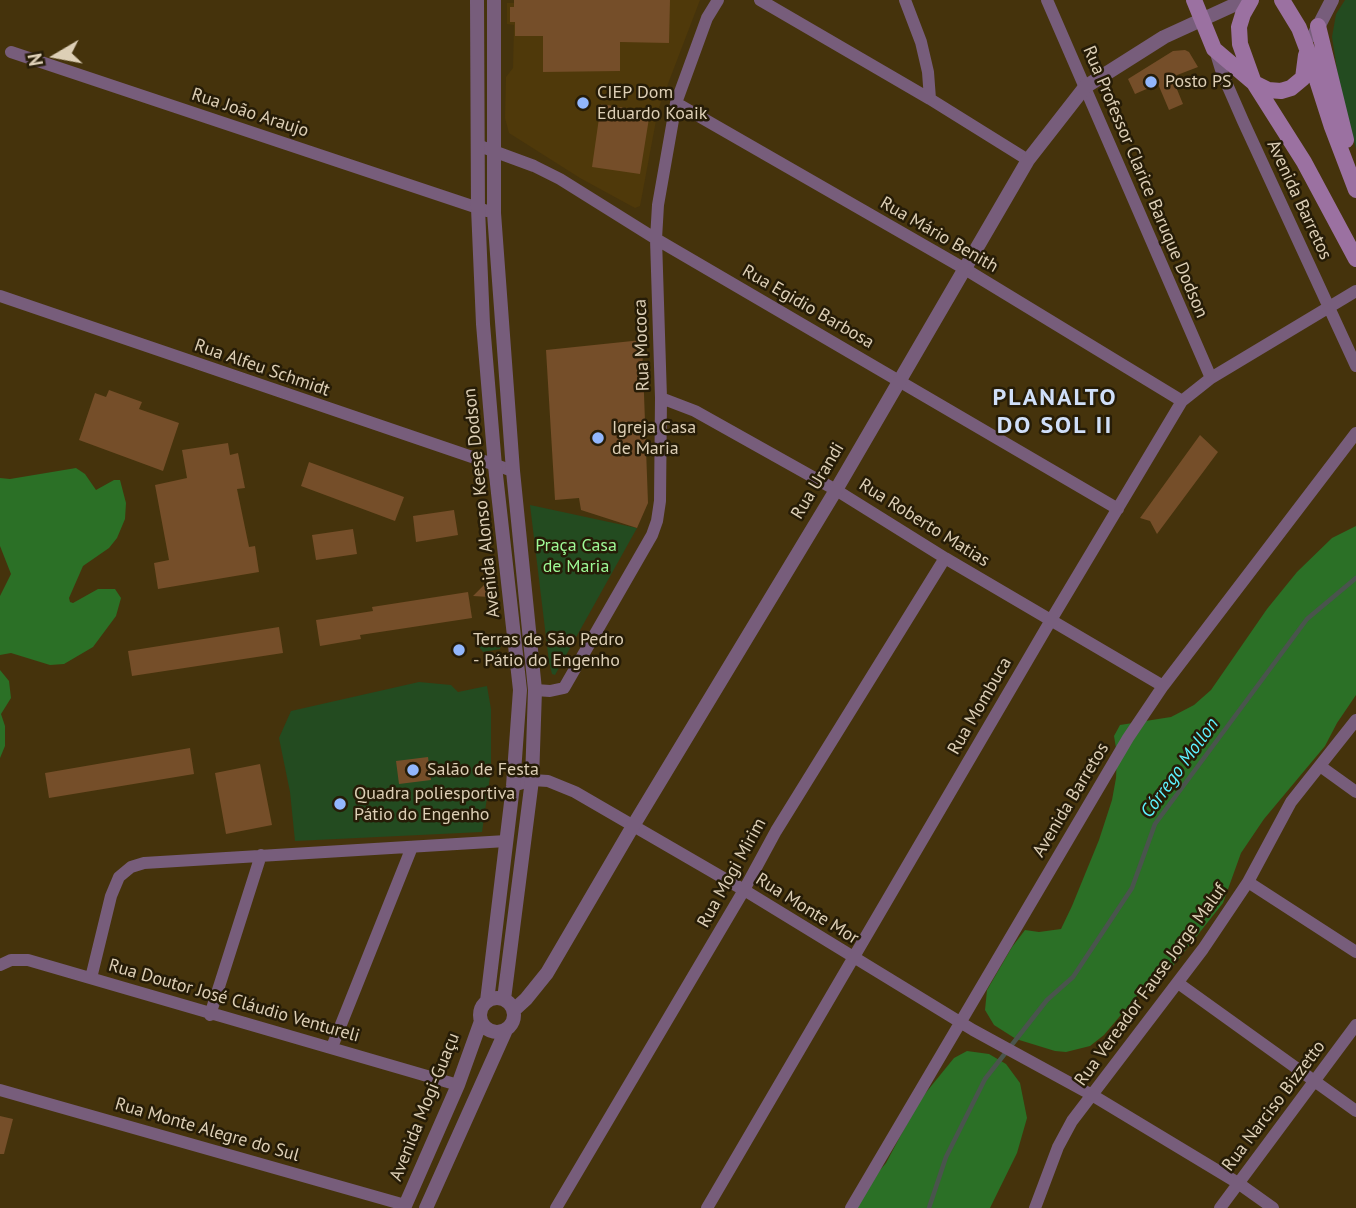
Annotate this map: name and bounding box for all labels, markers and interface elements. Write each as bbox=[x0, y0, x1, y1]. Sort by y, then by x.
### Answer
north arrow bbox=[21, 21, 91, 91]
street label: Rua Professor Clarice Baruque Dodson bbox=[1078, 43, 1212, 321]
text: N bbox=[22, 51, 48, 68]
place label: Posto PS bbox=[1165, 71, 1232, 93]
marker: Posto PS bbox=[1143, 74, 1159, 90]
place label: CIEP Dom Eduardo Koaik bbox=[597, 82, 707, 124]
street label: Rua João Araujo bbox=[189, 84, 311, 142]
marker: CIEP Dom Eduardo Koaik bbox=[575, 95, 591, 111]
street label: Avenida Barretos bbox=[1262, 137, 1336, 263]
street label: Rua Mário Benith bbox=[876, 192, 1002, 278]
street label: Rua Egidio Barbosa bbox=[738, 261, 878, 353]
street label: Rua Mococa bbox=[630, 299, 654, 391]
street label: Rua Alfeu Schmidt bbox=[191, 335, 333, 401]
district label: PLANALTO DO SOL II bbox=[993, 384, 1117, 440]
street label: Avenida Alonso Keese Dodson bbox=[459, 387, 505, 619]
place label: Igreja Casa de Maria bbox=[612, 417, 696, 460]
marker: Igreja Casa de Maria bbox=[590, 430, 606, 446]
street label: Rua Urandi bbox=[787, 439, 849, 523]
street label: Rua Roberto Matias bbox=[855, 474, 993, 572]
park label: Praça Casa de Maria bbox=[535, 535, 617, 578]
place label: Terras de São Pedro - Pátio do Engenho bbox=[473, 629, 624, 672]
marker: Terras de São Pedro - Pátio do Engenho bbox=[451, 642, 467, 658]
street label: Rua Mombuca bbox=[943, 653, 1017, 759]
water label: Córrego Mollon bbox=[1136, 714, 1224, 822]
street label: Avenida Barretos bbox=[1028, 739, 1114, 861]
place label: Salão de Festa bbox=[427, 759, 539, 781]
marker: Salão de Festa bbox=[405, 762, 421, 778]
place label: Quadra poliesportiva Pátio do Engenho bbox=[354, 783, 515, 826]
marker: Quadra poliesportiva Pátio do Engenho bbox=[332, 796, 348, 812]
street label: Rua Mogi Mirim bbox=[693, 815, 771, 931]
street label: Rua Monte Mor bbox=[751, 869, 863, 949]
street label: Rua Vereador Fause Jorge Maluf bbox=[1070, 880, 1232, 1090]
street label: Rua Doutor José Cláudio Ventureli bbox=[106, 955, 362, 1047]
street label: Avenida Mogi-Guaçu bbox=[385, 1030, 465, 1184]
street label: Rua Narciso Bizzetto bbox=[1218, 1036, 1330, 1176]
street label: Rua Monte Alegre do Sul bbox=[112, 1093, 302, 1167]

